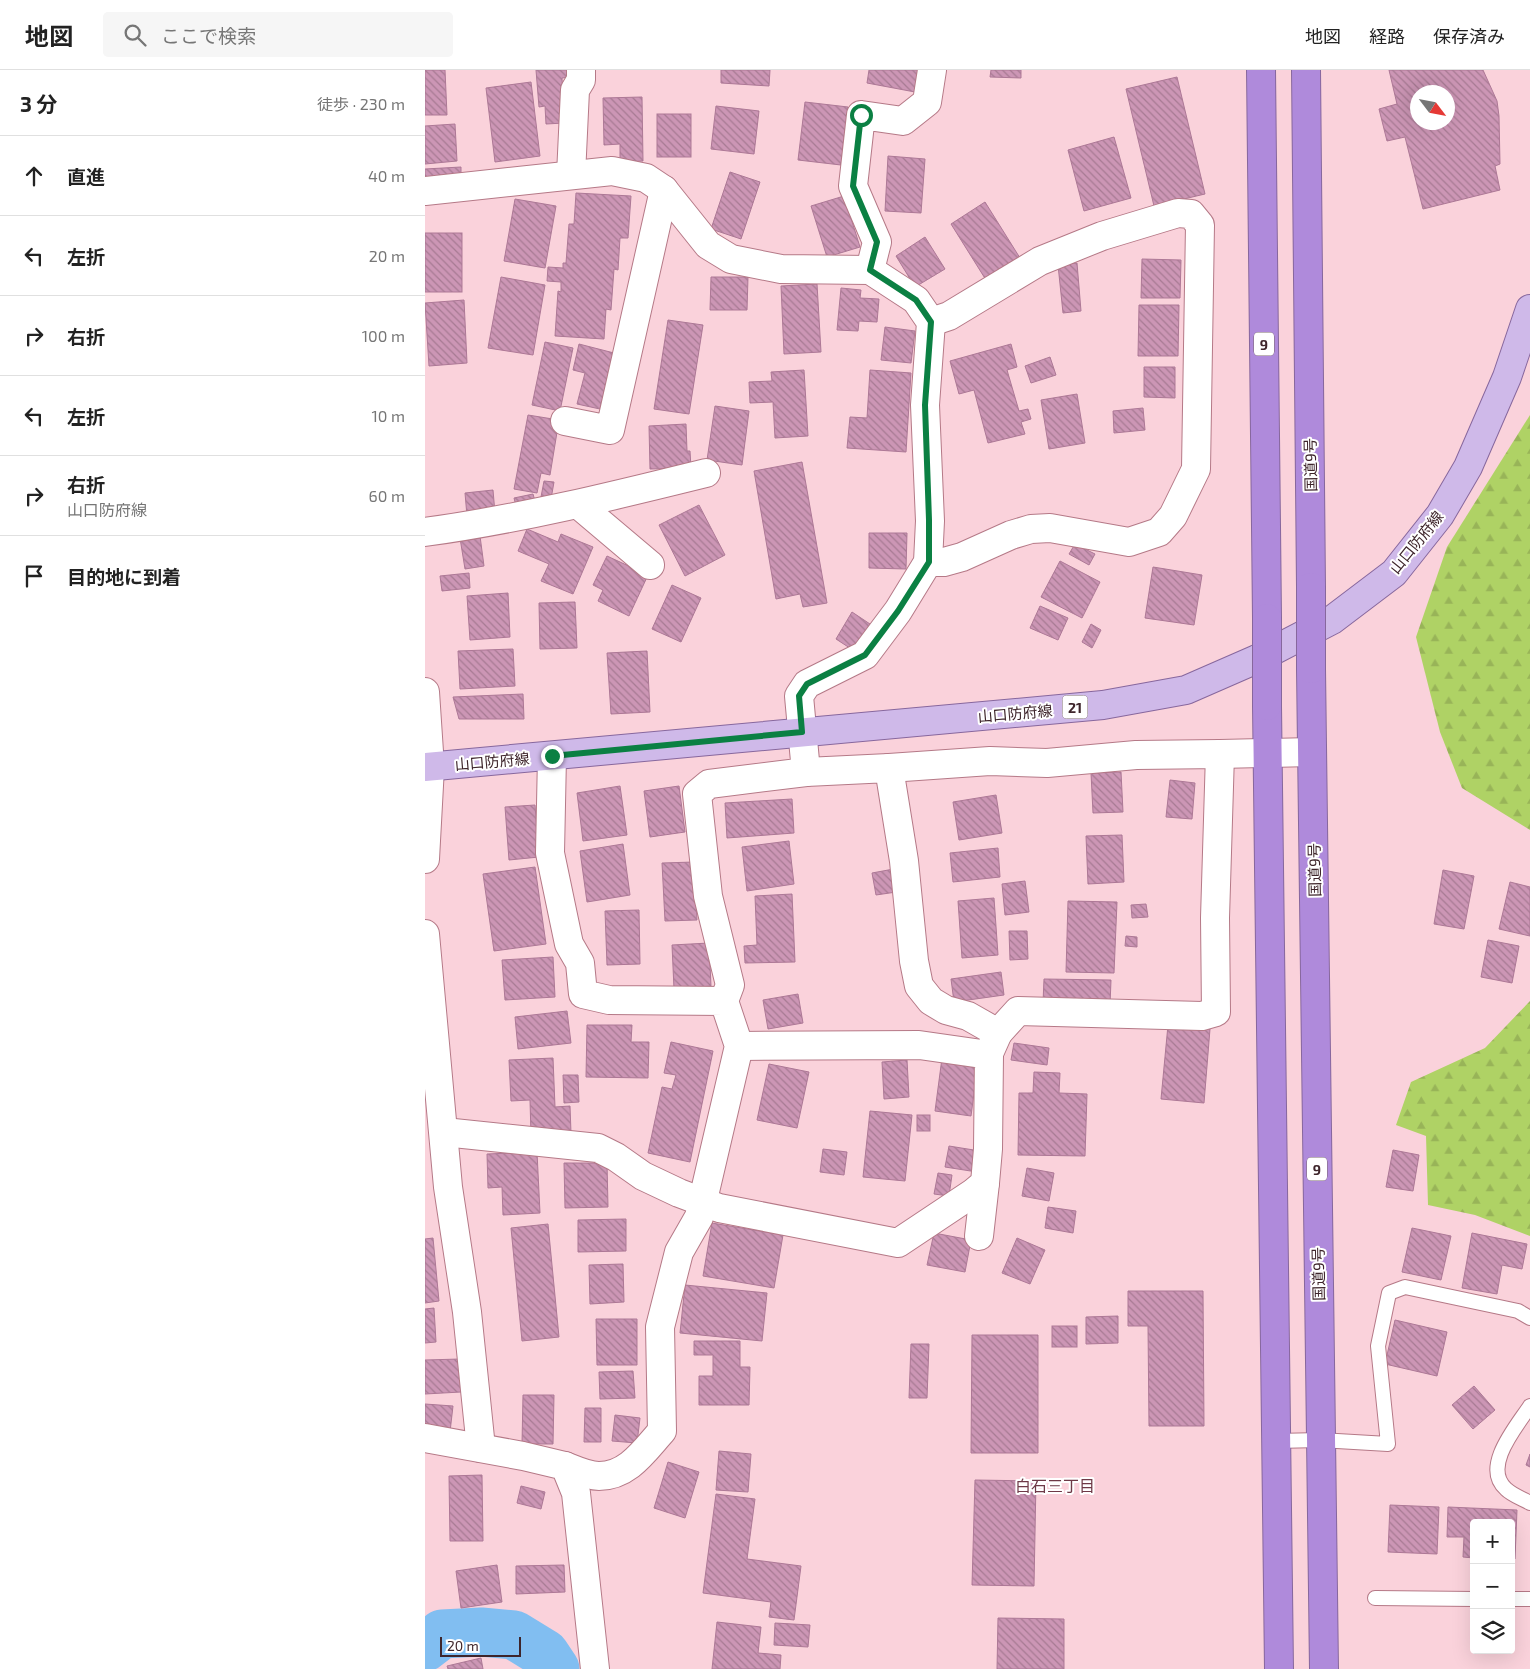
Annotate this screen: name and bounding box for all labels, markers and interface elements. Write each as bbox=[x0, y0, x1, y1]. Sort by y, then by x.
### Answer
search box bbox=[103, 12, 453, 57]
text: 地図 bbox=[25, 21, 73, 50]
icon: search bbox=[121, 21, 149, 49]
text: ここで検索 bbox=[161, 24, 256, 47]
text: 地図 bbox=[1305, 25, 1341, 47]
text: 経路 bbox=[1369, 25, 1405, 47]
text: 保存済み bbox=[1433, 25, 1505, 47]
north arrow bbox=[1410, 85, 1455, 130]
text: 3 分 bbox=[20, 91, 57, 116]
text: 徒歩 · 230 m bbox=[317, 94, 405, 113]
route start bbox=[850, 104, 873, 127]
icon: ahead bbox=[20, 162, 48, 190]
text: 直進 bbox=[67, 165, 105, 188]
text: 40 m bbox=[368, 166, 405, 185]
icon: left bbox=[20, 242, 48, 270]
text: 左折 bbox=[67, 245, 105, 268]
text: 20 m bbox=[369, 246, 405, 265]
icon: right bbox=[20, 322, 48, 350]
text: 右折 bbox=[67, 325, 105, 348]
text: 100 m bbox=[362, 326, 405, 345]
road number: 9 bbox=[1254, 332, 1274, 356]
icon: left bbox=[20, 402, 48, 430]
text: 左折 bbox=[67, 405, 105, 428]
text: 10 m bbox=[371, 406, 405, 425]
street label: 国道9号 bbox=[1301, 438, 1319, 492]
text: 右折 bbox=[67, 473, 105, 496]
icon: right bbox=[20, 482, 48, 510]
text: 60 m bbox=[369, 486, 405, 505]
text: 山口防府線 bbox=[67, 500, 147, 519]
street label: 山口防府線 bbox=[1385, 507, 1447, 577]
icon: arrive bbox=[20, 562, 48, 590]
text: 目的地に到着 bbox=[67, 565, 181, 588]
road number: 21 bbox=[1063, 696, 1087, 719]
street label: 山口防府線 bbox=[977, 701, 1053, 725]
route end bbox=[541, 745, 564, 768]
street label: 山口防府線 bbox=[454, 749, 530, 773]
street label: 国道9号 bbox=[1305, 843, 1323, 897]
road number: 9 bbox=[1307, 1158, 1327, 1180]
street label: 国道9号 bbox=[1309, 1247, 1327, 1301]
district label: 白石三丁目 bbox=[1015, 1476, 1095, 1495]
map controls bbox=[1470, 1519, 1515, 1654]
button: + bbox=[1470, 1519, 1515, 1564]
button: − bbox=[1470, 1564, 1515, 1609]
button: layers bbox=[1470, 1609, 1515, 1654]
scale bar bbox=[440, 1634, 521, 1657]
text: 20 m bbox=[447, 1637, 479, 1654]

